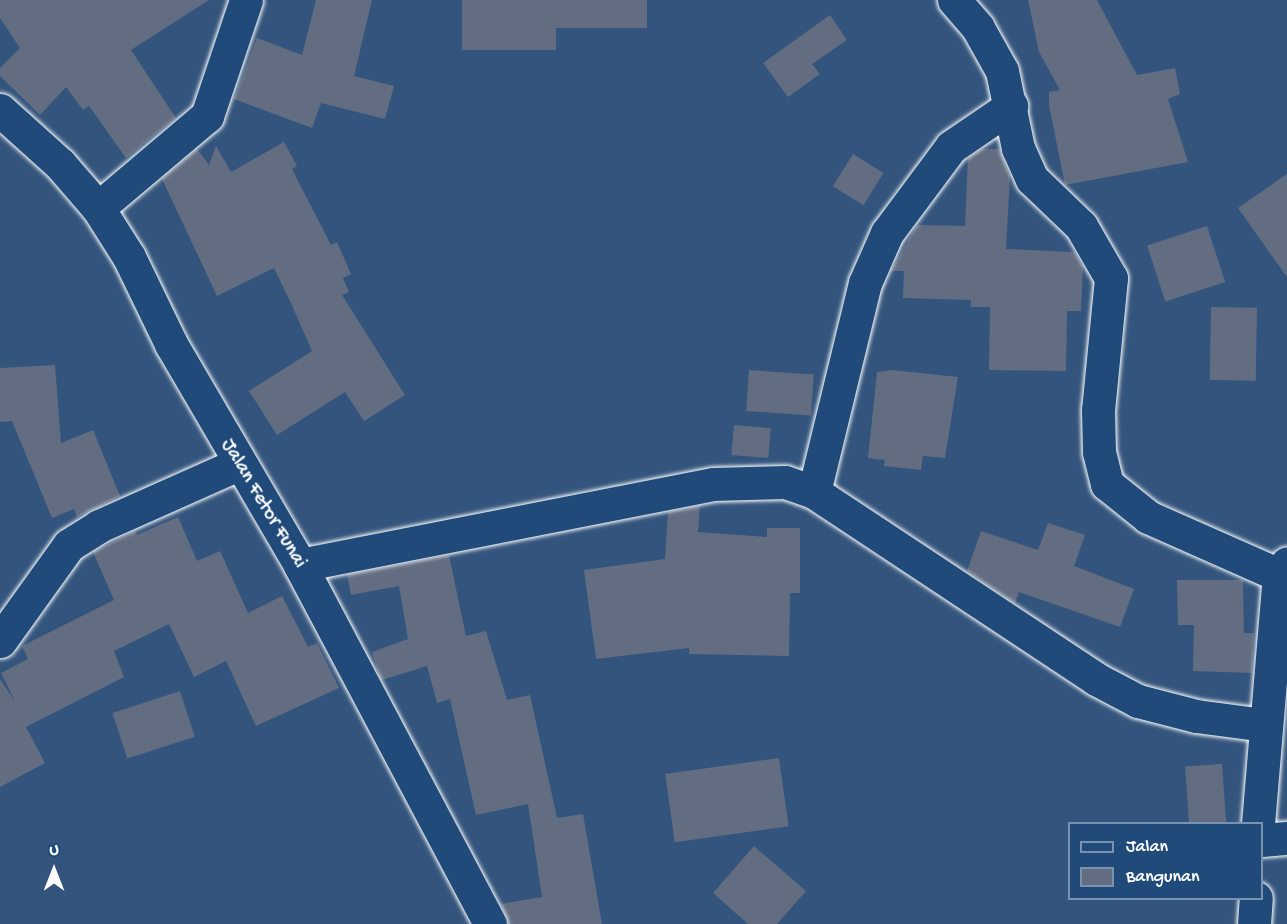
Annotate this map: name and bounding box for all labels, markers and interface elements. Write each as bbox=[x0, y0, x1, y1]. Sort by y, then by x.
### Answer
street label: Jalan Fetor Funai bbox=[215, 435, 311, 573]
legend bbox=[1068, 822, 1263, 900]
text: Jalan bbox=[1126, 837, 1168, 858]
north arrow bbox=[24, 840, 84, 900]
text: U bbox=[49, 842, 59, 861]
text: Bangunan bbox=[1126, 867, 1200, 888]

